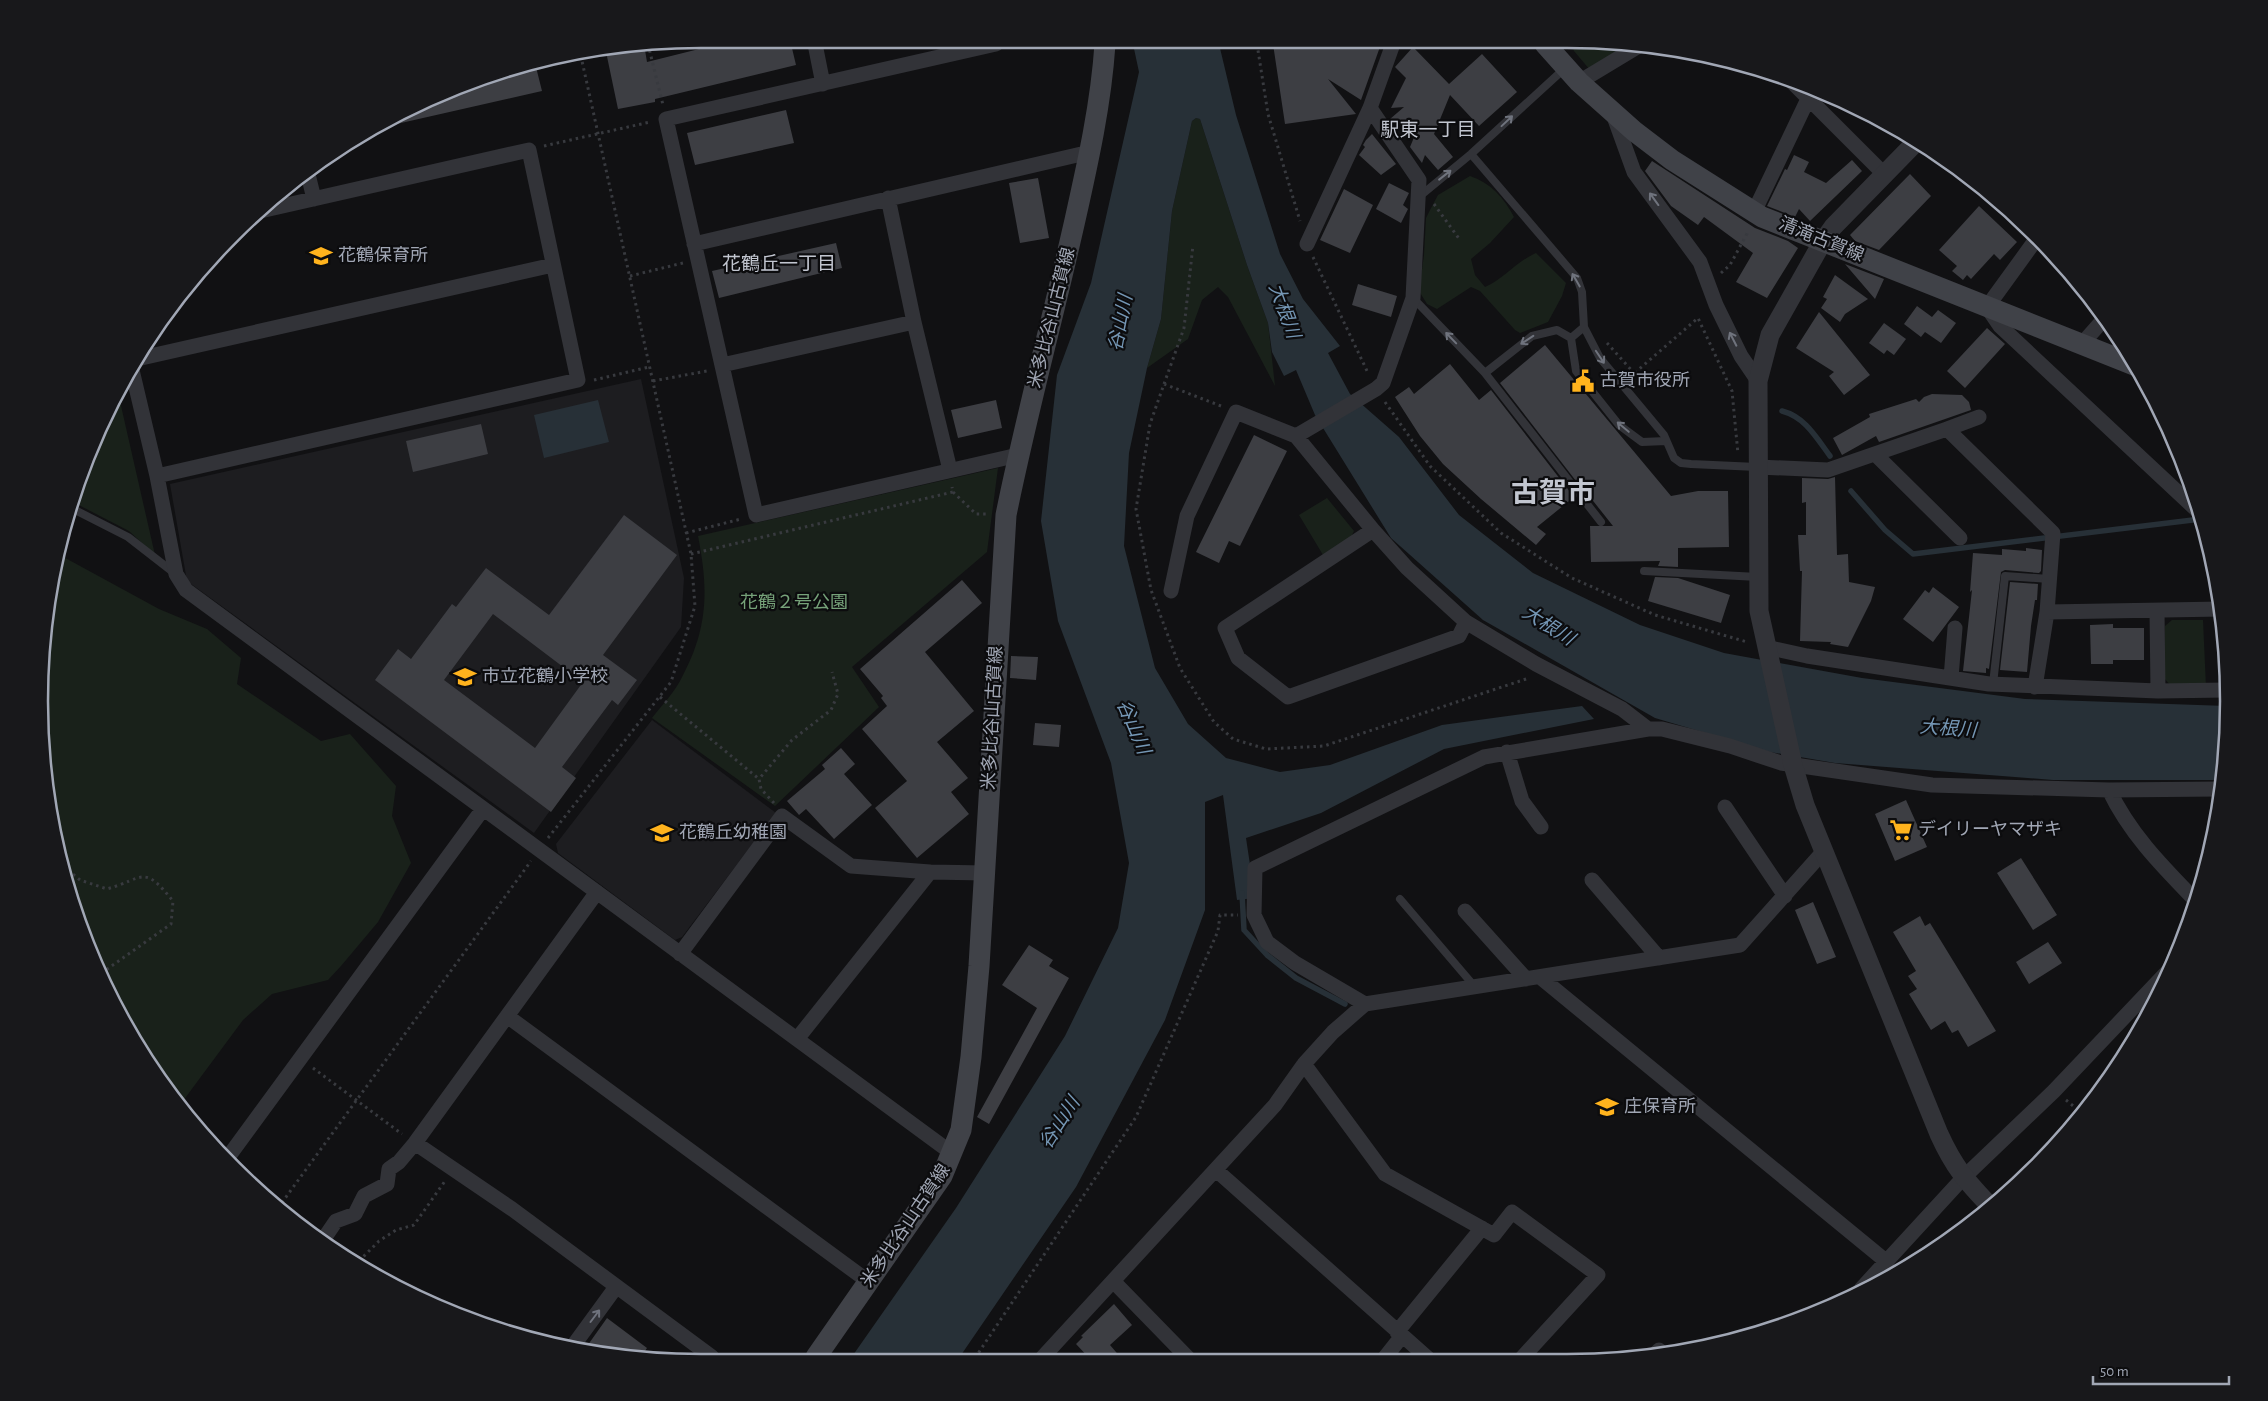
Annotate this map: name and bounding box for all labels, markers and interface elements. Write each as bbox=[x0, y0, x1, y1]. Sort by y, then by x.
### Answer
one-way arrow bbox=[1501, 115, 1514, 127]
district label: 駅東一丁目 bbox=[1380, 120, 1476, 140]
one-way arrow bbox=[1438, 169, 1451, 180]
one-way arrow bbox=[1649, 192, 1659, 206]
street label: 清滝古賀線 bbox=[1776, 213, 1867, 265]
school or university icon: 花鶴保育所 bbox=[308, 243, 334, 269]
place label: 花鶴保育所 bbox=[338, 245, 428, 265]
street label: 米多比谷山古賀線 bbox=[1024, 245, 1078, 390]
district label: 花鶴丘一丁目 bbox=[722, 253, 836, 274]
one-way arrow bbox=[1571, 272, 1581, 287]
water label: 大根川 bbox=[1265, 281, 1304, 343]
water label: 谷山川 bbox=[1105, 291, 1136, 353]
one-way arrow bbox=[1445, 331, 1457, 344]
one-way arrow bbox=[1728, 332, 1738, 347]
one-way arrow bbox=[1520, 335, 1534, 345]
one-way arrow bbox=[1595, 350, 1605, 364]
public building icon: 古賀市役所 bbox=[1570, 368, 1596, 394]
place label: 古賀市役所 bbox=[1600, 371, 1690, 390]
one-way arrow bbox=[1616, 421, 1629, 433]
district label: 古賀市 bbox=[1511, 478, 1595, 508]
park label: 花鶴２号公園 bbox=[740, 592, 848, 612]
water label: 大根川 bbox=[1519, 602, 1579, 650]
street label: 米多比谷山古賀線 bbox=[978, 646, 1006, 790]
school or university icon: 市立花鶴小学校 bbox=[452, 664, 478, 690]
place label: 市立花鶴小学校 bbox=[482, 666, 608, 686]
water label: 谷山川 bbox=[1113, 697, 1155, 759]
water label: 大根川 bbox=[1919, 717, 1979, 741]
supermarket icon: デイリーヤマザキ bbox=[1888, 817, 1914, 843]
place label: デイリーヤマザキ bbox=[1918, 819, 2062, 839]
school or university icon: 花鶴丘幼稚園 bbox=[649, 820, 675, 846]
place label: 花鶴丘幼稚園 bbox=[679, 822, 787, 842]
water label: 谷山川 bbox=[1036, 1092, 1085, 1152]
school or university icon: 庄保育所 bbox=[1594, 1094, 1620, 1120]
place label: 庄保育所 bbox=[1624, 1097, 1696, 1116]
street label: 米多比谷山古賀線 bbox=[857, 1160, 954, 1291]
one-way arrow bbox=[590, 1309, 600, 1323]
scale bar bbox=[2093, 1354, 2229, 1386]
text: 50 m bbox=[2100, 1364, 2129, 1379]

